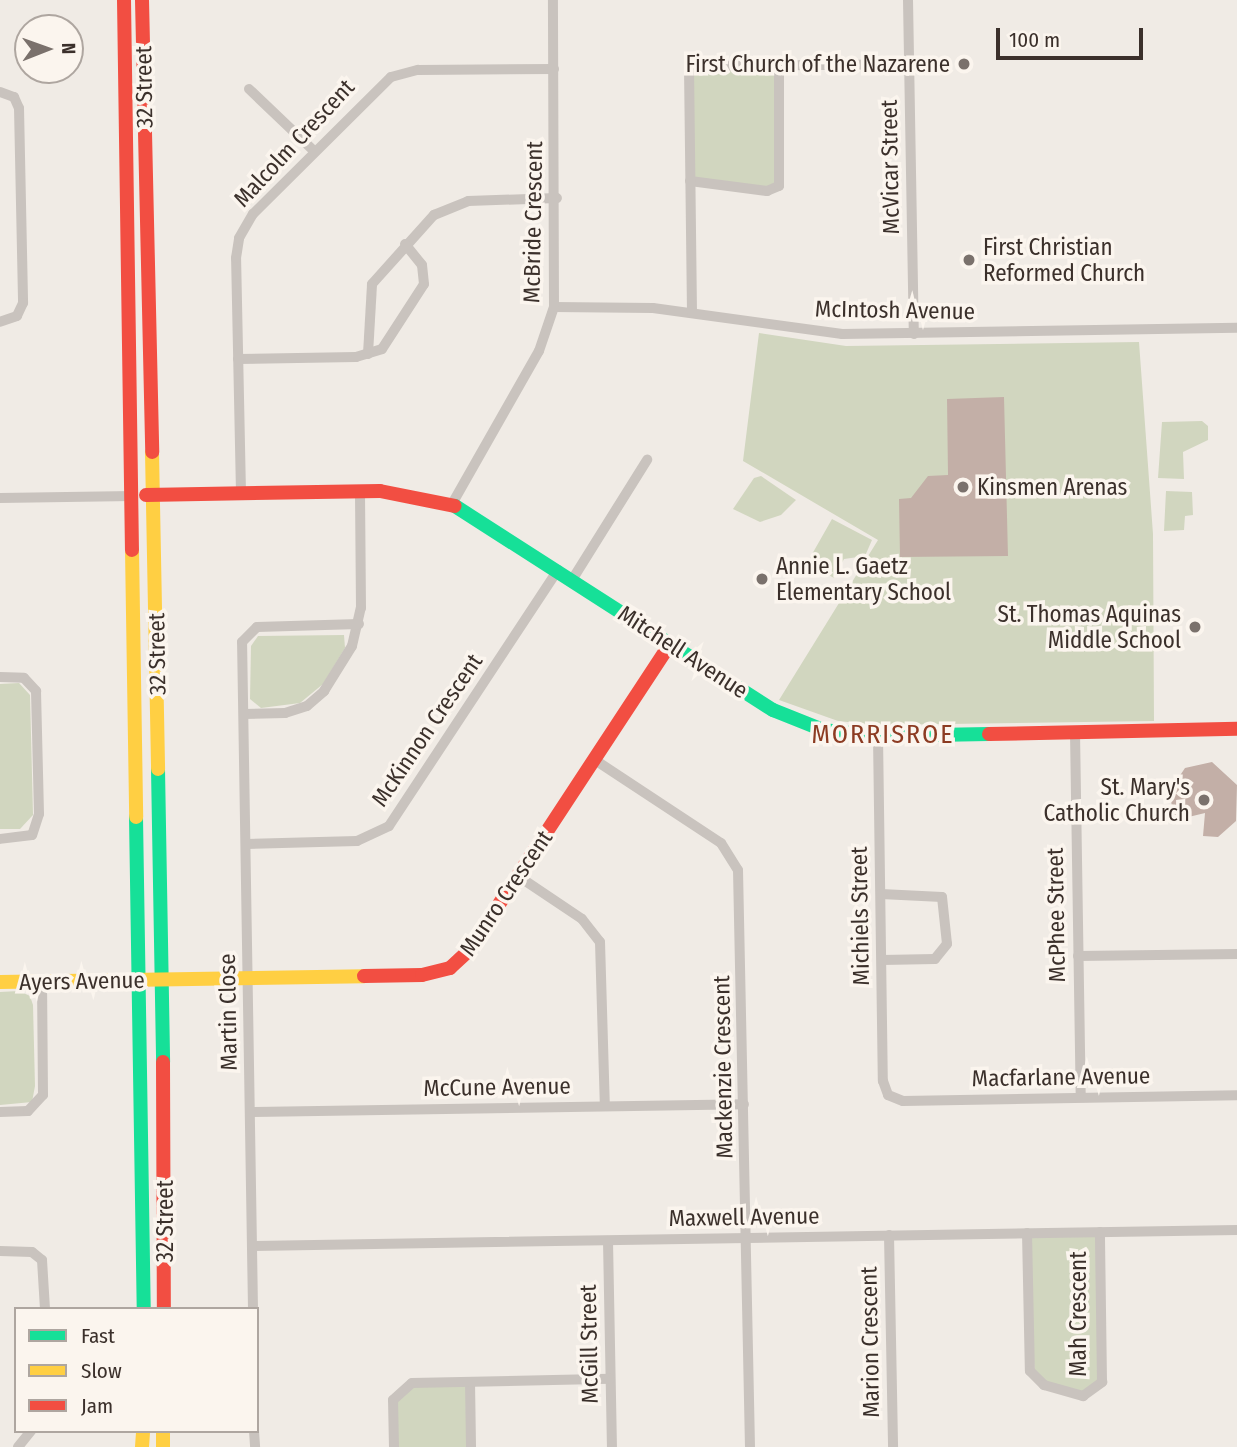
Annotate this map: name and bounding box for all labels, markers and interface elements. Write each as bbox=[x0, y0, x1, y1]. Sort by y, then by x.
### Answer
north arrow bbox=[14, 14, 84, 84]
scale bar bbox=[999, 14, 1146, 58]
text: 100 m bbox=[1009, 27, 1060, 53]
text: N bbox=[57, 43, 80, 55]
street label: 32 Street bbox=[129, 46, 159, 128]
place label: First Church of the Nazarene bbox=[686, 50, 950, 78]
marker: First Church of the Nazarene bbox=[956, 56, 972, 72]
street label: Malcolm Crescent bbox=[228, 73, 360, 213]
street label: McVicar Street bbox=[875, 99, 905, 235]
street label: McBride Crescent bbox=[518, 141, 548, 303]
place label: First Christian Reformed Church bbox=[983, 233, 1145, 287]
marker: First Christian Reformed Church bbox=[961, 252, 977, 268]
street label: McIntosh Avenue bbox=[815, 295, 975, 325]
place label: Kinsmen Arenas bbox=[977, 473, 1127, 501]
marker: Kinsmen Arenas bbox=[955, 479, 971, 495]
place label: Annie L. Gaetz Elementary School bbox=[776, 552, 951, 606]
marker: Annie L. Gaetz Elementary School bbox=[754, 571, 770, 587]
street label: Mitchell Avenue bbox=[613, 600, 753, 704]
place label: St. Thomas Aquinas Middle School bbox=[998, 600, 1181, 654]
street label: 32 Street bbox=[142, 613, 172, 695]
marker: St. Thomas Aquinas Middle School bbox=[1187, 619, 1203, 635]
street label: McKinnon Crescent bbox=[366, 648, 488, 812]
district label: MORRISROE bbox=[813, 719, 953, 751]
place label: St. Mary's Catholic Church bbox=[1043, 773, 1190, 827]
marker: St. Mary's Catholic Church bbox=[1196, 792, 1212, 808]
street label: Munro Crescent bbox=[454, 825, 558, 961]
street label: Michiels Street bbox=[845, 846, 875, 986]
street label: McPhee Street bbox=[1041, 847, 1071, 983]
street label: Martin Close bbox=[213, 953, 243, 1071]
street label: Ayers Avenue bbox=[19, 966, 145, 996]
street label: Mackenzie Crescent bbox=[708, 975, 738, 1159]
street label: Macfarlane Avenue bbox=[971, 1062, 1151, 1092]
street label: McCune Avenue bbox=[423, 1072, 571, 1102]
street label: 32 Street bbox=[151, 1180, 179, 1262]
street label: Maxwell Avenue bbox=[668, 1202, 820, 1232]
street label: Mah Crescent bbox=[1064, 1251, 1092, 1377]
street label: Marion Crescent bbox=[855, 1266, 885, 1418]
street label: McGill Street bbox=[574, 1284, 604, 1404]
legend bbox=[14, 1307, 259, 1433]
text: Fast bbox=[81, 1323, 115, 1349]
text: Slow bbox=[81, 1358, 122, 1384]
text: Jam bbox=[81, 1393, 113, 1419]

